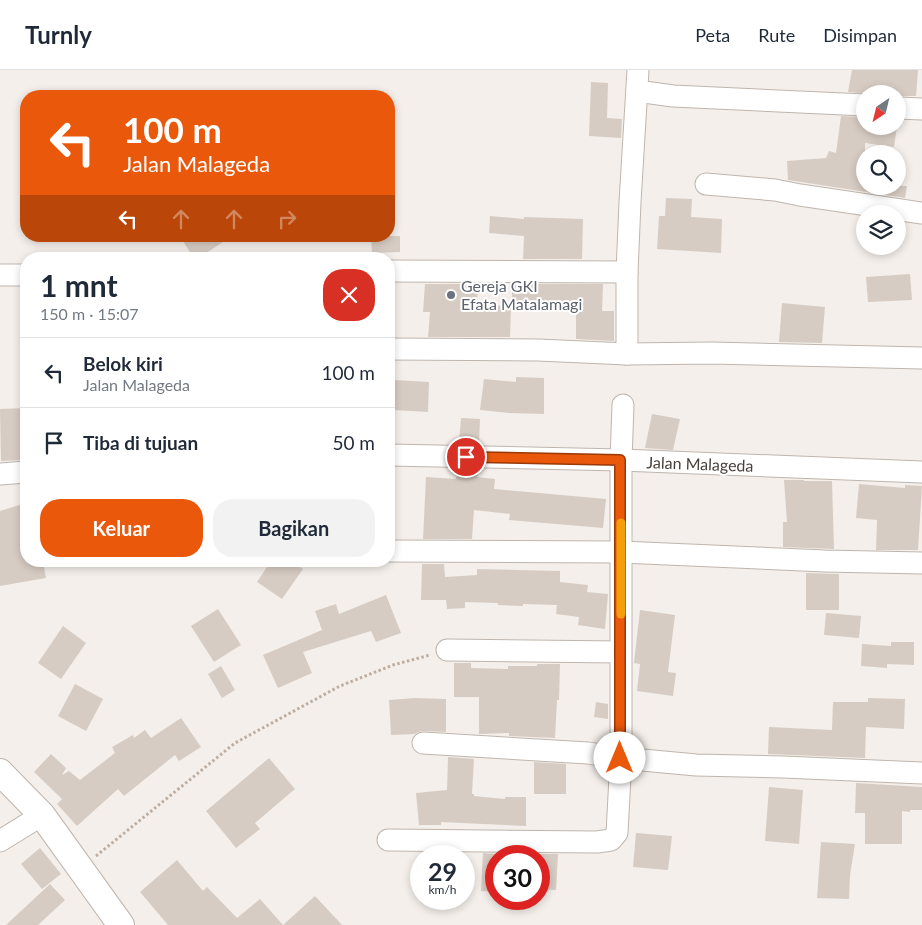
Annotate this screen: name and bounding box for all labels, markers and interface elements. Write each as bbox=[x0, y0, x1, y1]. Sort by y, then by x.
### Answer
text: Turnly bbox=[25, 20, 92, 49]
text: Peta bbox=[695, 24, 730, 46]
text: Rute bbox=[758, 24, 795, 46]
text: Disimpan bbox=[823, 24, 897, 46]
north arrow bbox=[856, 85, 906, 135]
map controls bbox=[856, 85, 906, 255]
text: 100 m bbox=[123, 108, 222, 150]
icon: left bbox=[40, 110, 105, 175]
button: search bbox=[856, 145, 906, 195]
text: Jalan Malageda bbox=[123, 150, 270, 177]
icon: left bbox=[114, 205, 142, 233]
icon: ahead bbox=[167, 205, 195, 233]
icon: ahead bbox=[220, 205, 248, 233]
icon: right bbox=[273, 205, 301, 233]
button: layers bbox=[856, 205, 906, 255]
text: 1 mnt bbox=[40, 267, 118, 303]
button: close bbox=[323, 269, 375, 321]
place label: Gereja GKI Efata Matalamagi bbox=[461, 276, 582, 313]
marker: Gereja GKI Efata Matalamagi bbox=[445, 289, 457, 301]
text: 150 m · 15:07 bbox=[40, 304, 139, 323]
text: Belok kiri bbox=[83, 352, 163, 375]
icon: left bbox=[40, 359, 68, 387]
text: 100 m bbox=[321, 361, 375, 384]
text: Jalan Malageda bbox=[83, 375, 190, 394]
icon: arrive bbox=[40, 429, 68, 457]
text: Tiba di tujuan bbox=[83, 431, 198, 454]
text: 50 m bbox=[332, 431, 375, 454]
pin bbox=[445, 436, 487, 478]
icon: arrive bbox=[452, 443, 480, 471]
street label: Jalan Malageda bbox=[646, 452, 754, 475]
button: Keluar bbox=[40, 499, 203, 557]
button: Bagikan bbox=[213, 499, 375, 557]
position arrow bbox=[593, 731, 645, 783]
speed limit sign: 30 bbox=[485, 845, 550, 910]
text: 29 bbox=[428, 856, 457, 886]
text: km/h bbox=[428, 882, 457, 897]

